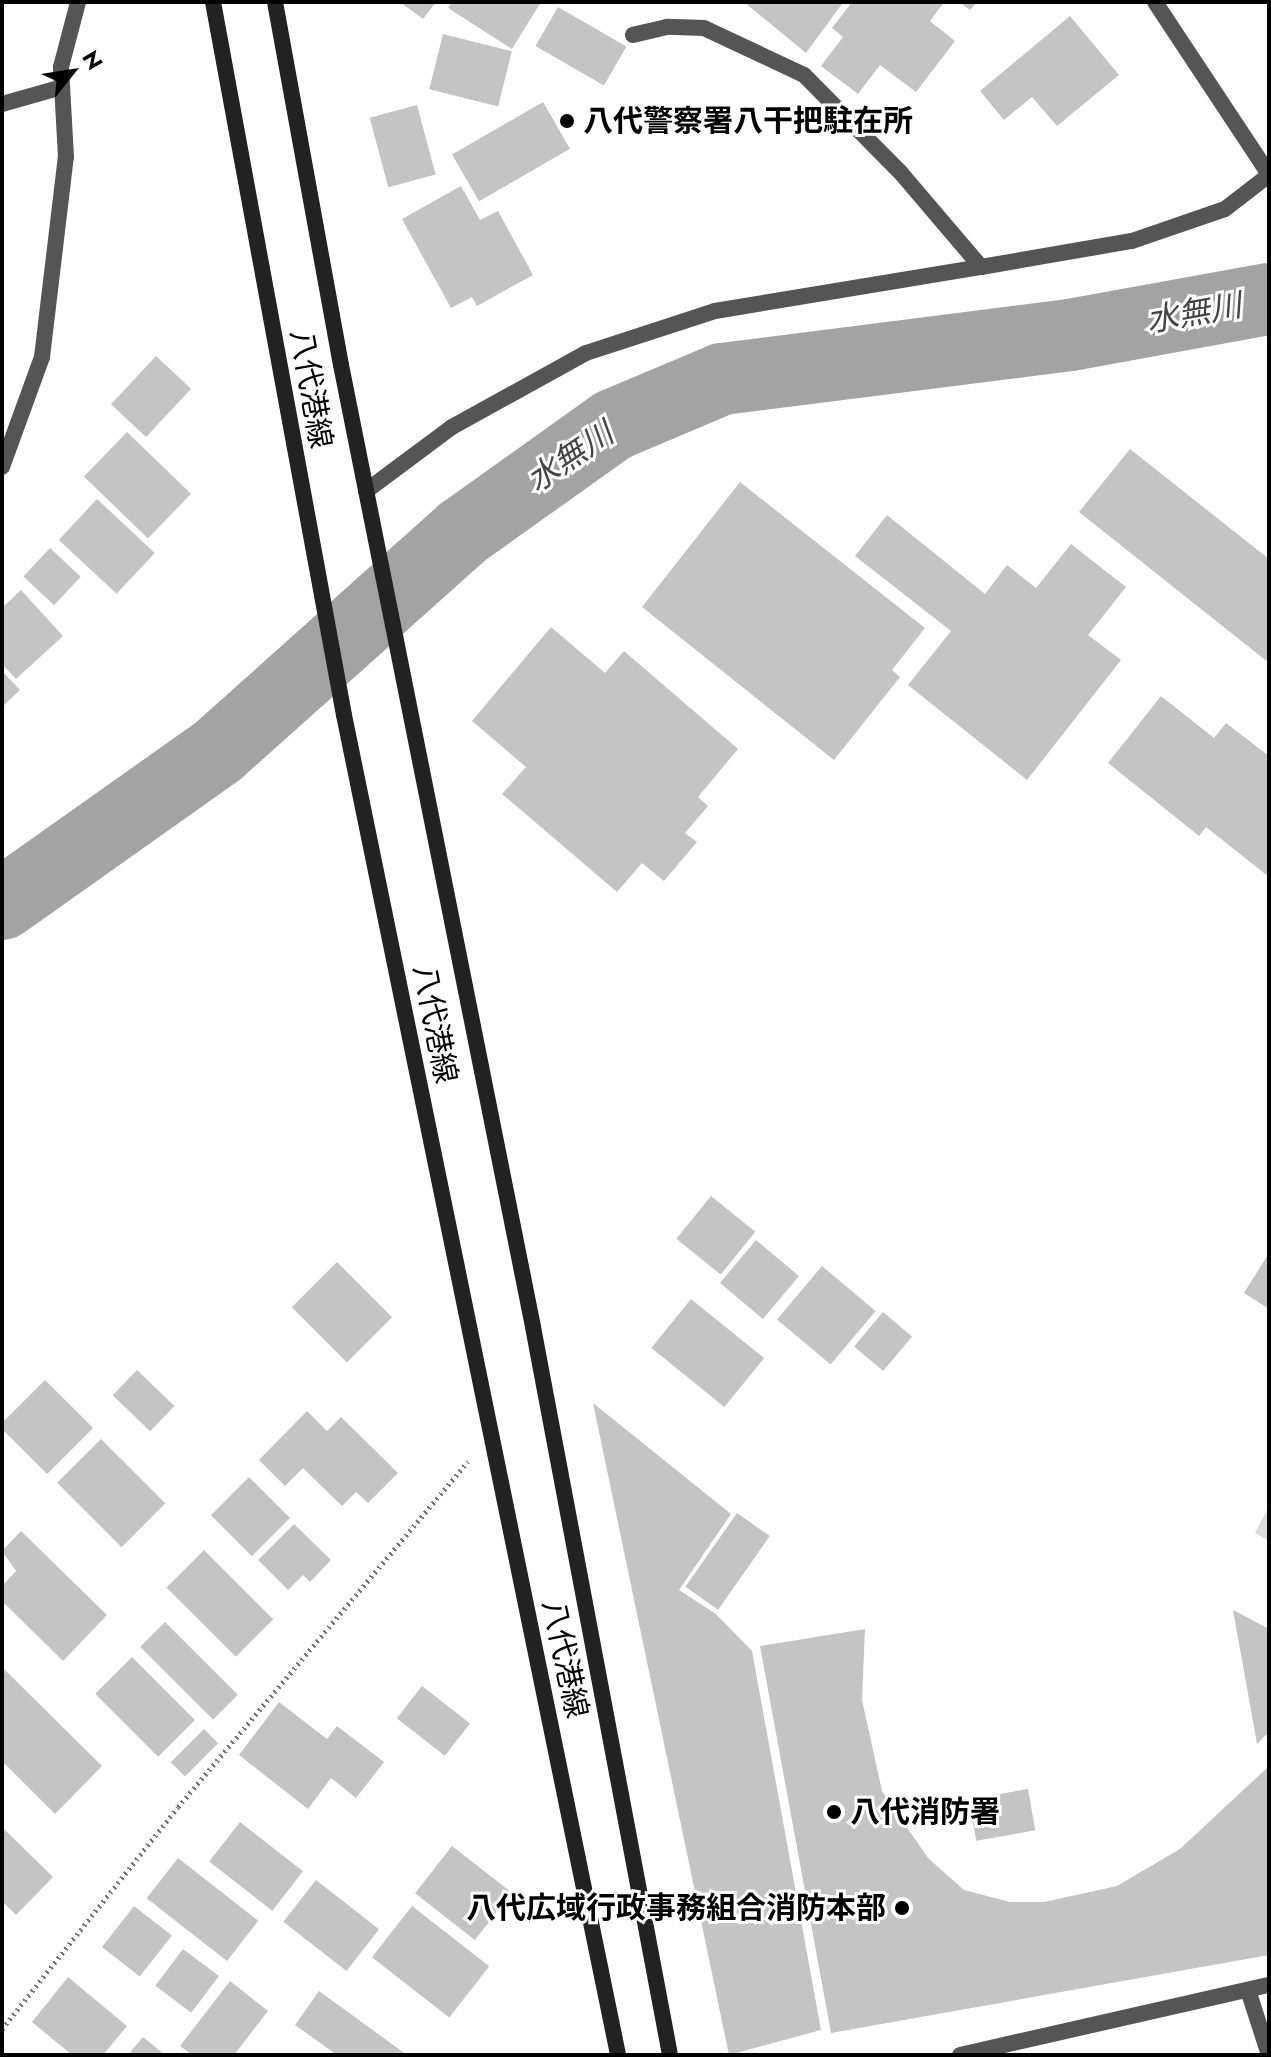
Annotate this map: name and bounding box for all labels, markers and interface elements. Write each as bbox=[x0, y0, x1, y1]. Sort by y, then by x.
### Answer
north arrow bbox=[32, 32, 112, 112]
text: N bbox=[75, 44, 111, 76]
place label: 八代警察署八干把駐在所 bbox=[583, 103, 913, 139]
marker: 八代警察署八干把駐在所 bbox=[558, 112, 576, 130]
water label: 水無川 bbox=[1143, 286, 1245, 340]
street label: 八代港線 bbox=[283, 327, 339, 451]
water label: 水無川 bbox=[519, 414, 621, 500]
street label: 八代港線 bbox=[406, 962, 464, 1086]
street label: 八代港線 bbox=[535, 1597, 595, 1721]
place label: 八代消防署 bbox=[850, 1794, 1000, 1830]
marker: 八代消防署 bbox=[825, 1803, 843, 1821]
place label: 八代広域行政事務組合消防本部 bbox=[466, 1890, 886, 1926]
marker: 八代広域行政事務組合消防本部 bbox=[893, 1899, 911, 1917]

